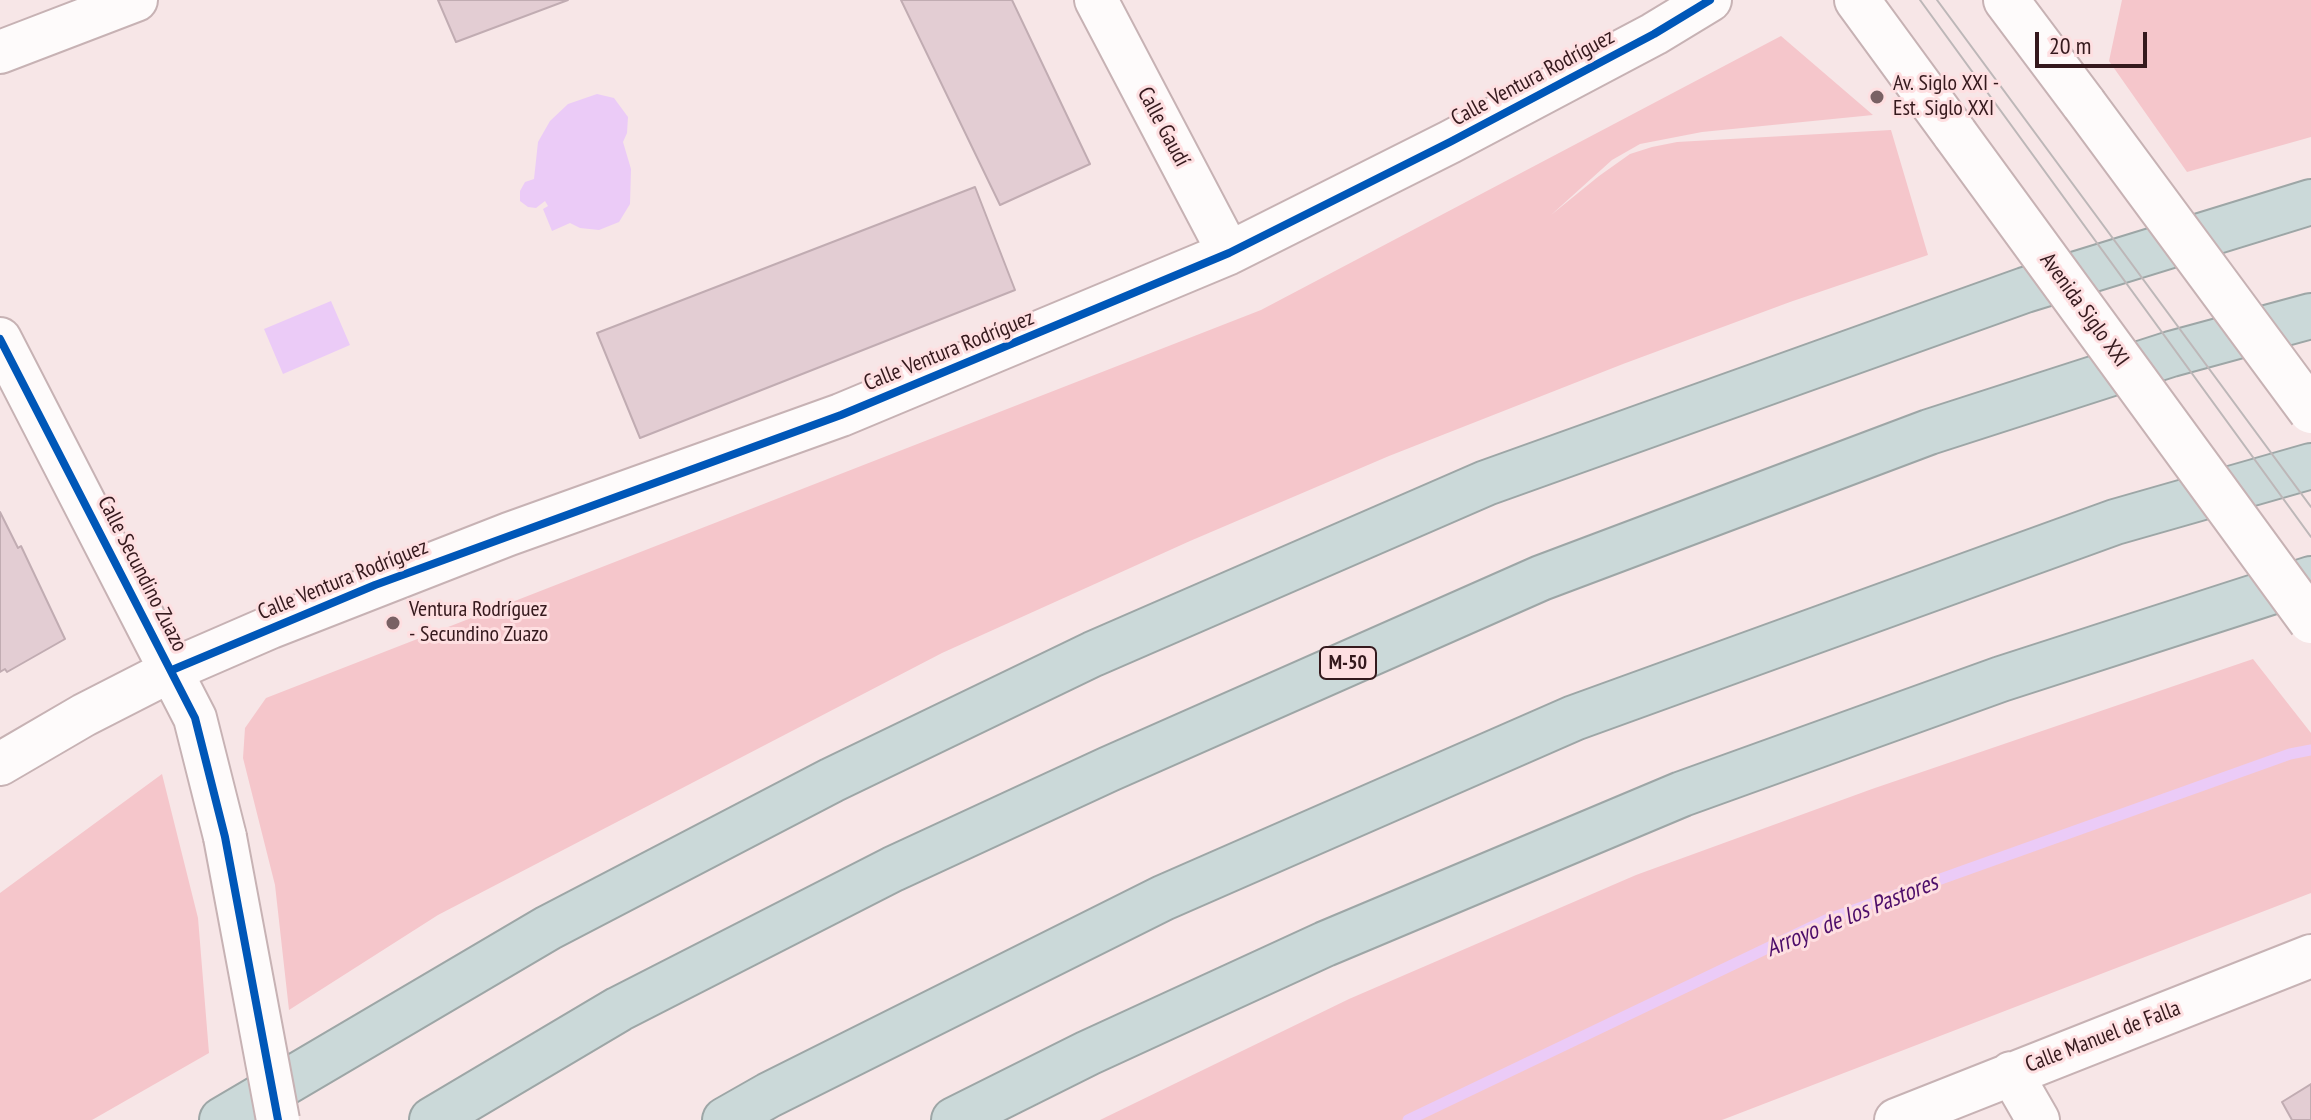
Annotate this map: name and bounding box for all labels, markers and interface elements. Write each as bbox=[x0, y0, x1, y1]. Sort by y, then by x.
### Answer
scale bar bbox=[2039, 16, 2151, 66]
street label: Calle Ventura Rodríguez bbox=[1447, 24, 1619, 132]
text: 20 m bbox=[2049, 30, 2091, 61]
place label: Av. Siglo XXI - Est. Siglo XXI bbox=[1893, 71, 1999, 122]
street label: Calle Gaudí bbox=[1131, 83, 1195, 171]
marker: Av. Siglo XXI - Est. Siglo XXI bbox=[1868, 88, 1886, 106]
street label: Avenida Siglo XXI bbox=[2034, 248, 2134, 372]
street label: Calle Ventura Rodríguez bbox=[860, 305, 1038, 397]
street label: Calle Secundino Zuazo bbox=[91, 492, 193, 656]
street label: Calle Ventura Rodríguez bbox=[254, 534, 432, 626]
place label: Ventura Rodríguez - Secundino Zuazo bbox=[409, 597, 548, 648]
marker: Ventura Rodríguez - Secundino Zuazo bbox=[384, 614, 402, 632]
road number: M-50 bbox=[1320, 647, 1376, 679]
water label: Arroyo de los Pastores bbox=[1762, 868, 1942, 964]
street label: Calle Manuel de Falla bbox=[2022, 995, 2184, 1079]

